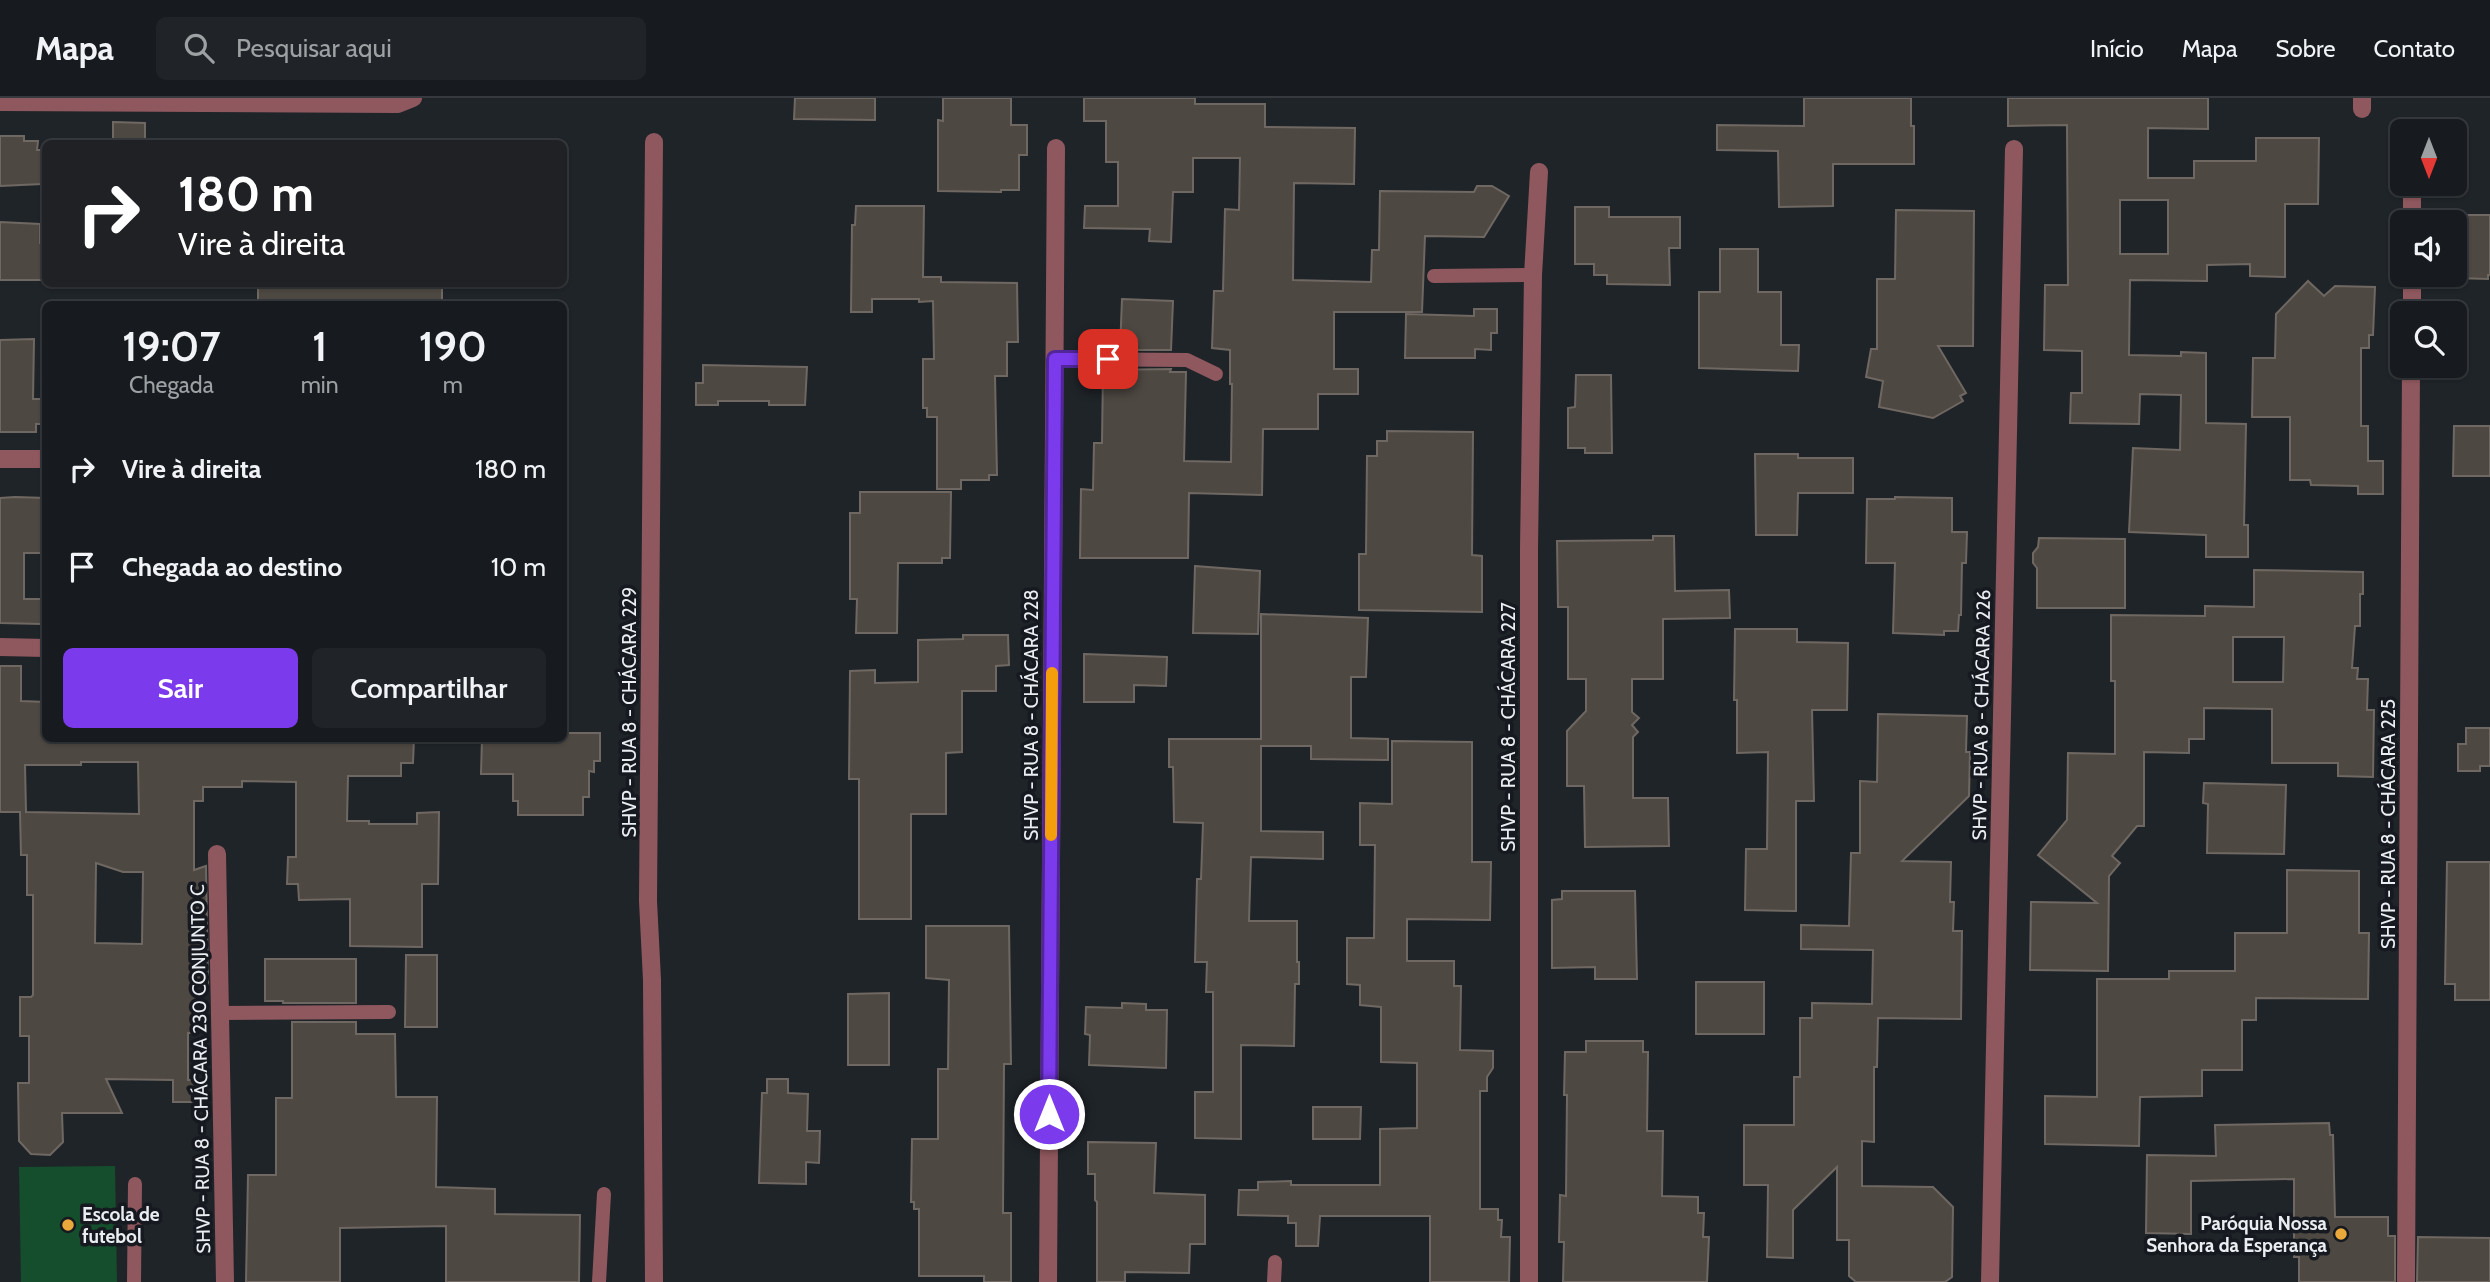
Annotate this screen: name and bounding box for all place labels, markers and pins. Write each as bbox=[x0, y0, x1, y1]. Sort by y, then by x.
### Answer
pin bbox=[1078, 329, 1138, 389]
place label: Escola de futebol bbox=[82, 1203, 160, 1248]
place label: Paróquia Nossa Senhora da Esperança bbox=[2146, 1212, 2328, 1257]
marker: Escola de futebol bbox=[60, 1217, 76, 1233]
marker: Paróquia Nossa Senhora da Esperança bbox=[2333, 1226, 2349, 1242]

